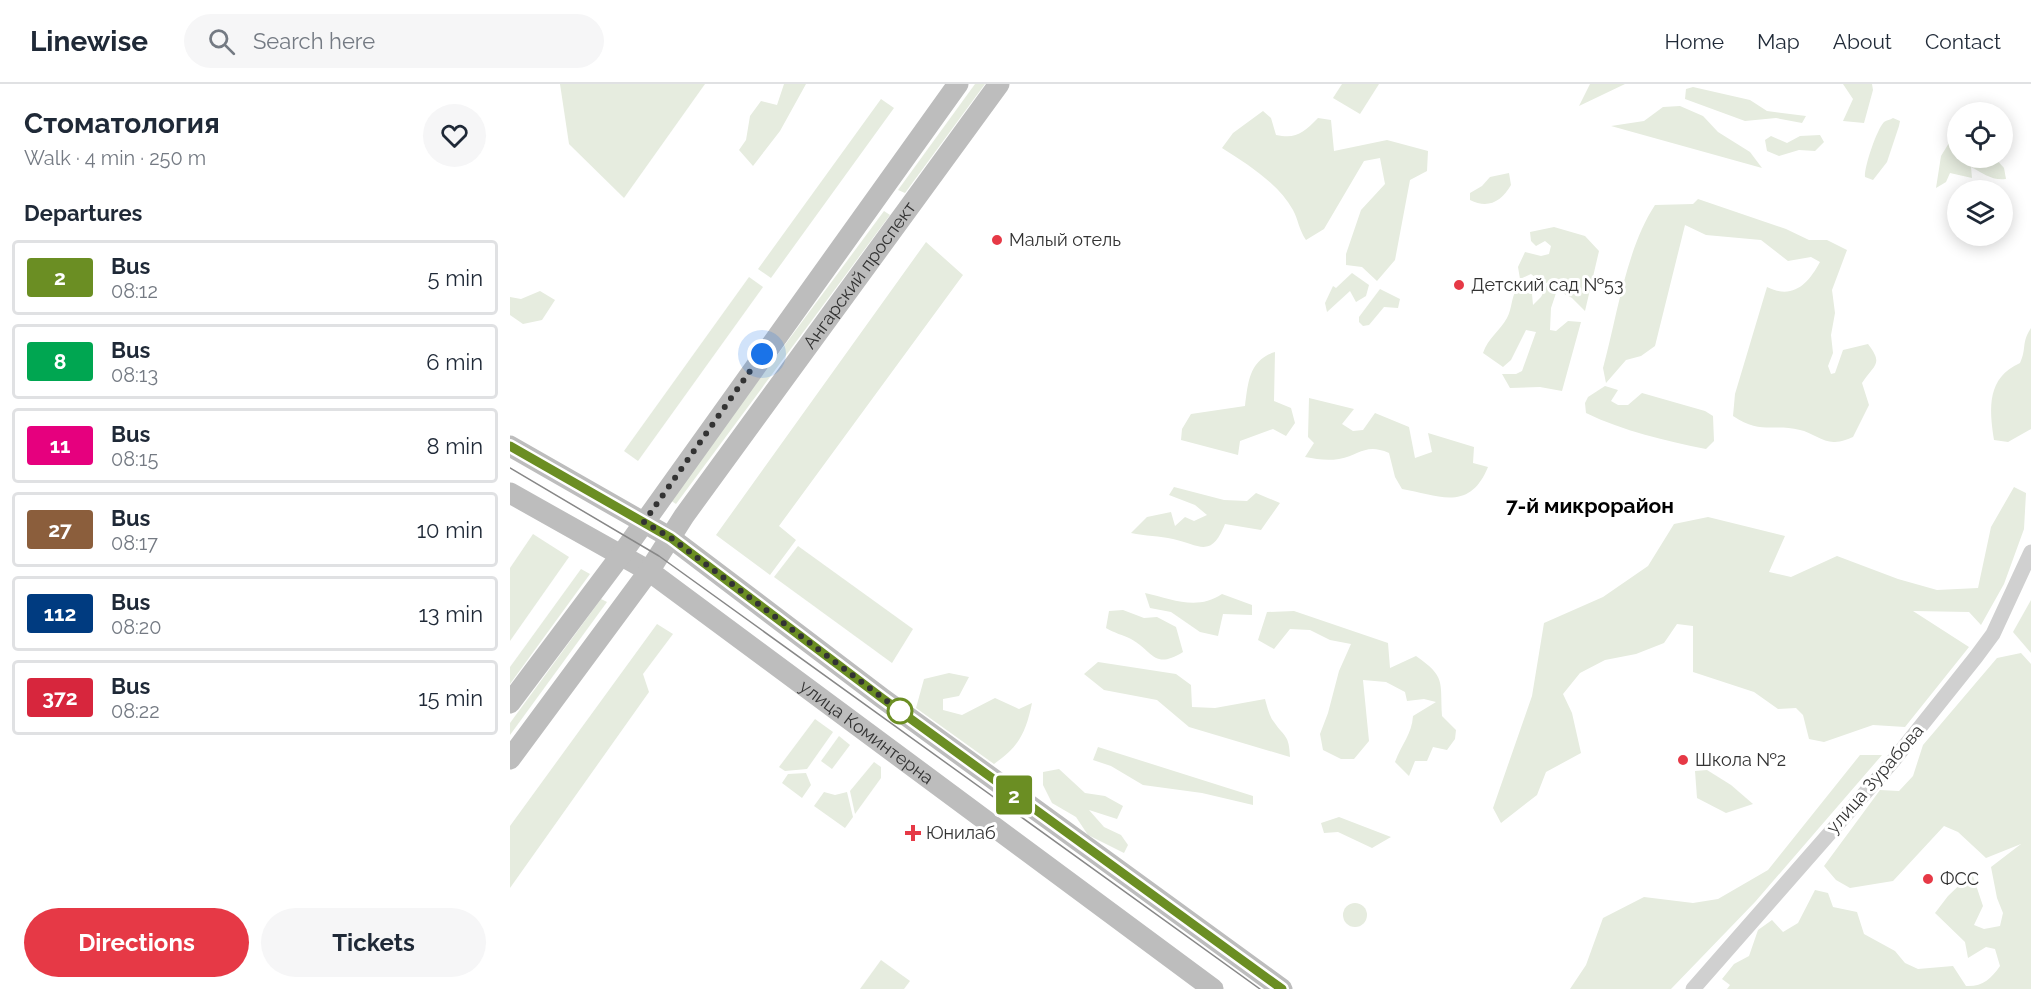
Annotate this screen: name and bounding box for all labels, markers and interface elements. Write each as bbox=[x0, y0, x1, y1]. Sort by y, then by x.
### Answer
search box bbox=[184, 14, 604, 68]
text: Linewise bbox=[30, 25, 148, 58]
icon: search bbox=[205, 25, 238, 58]
text: Search here bbox=[253, 28, 375, 54]
text: Home bbox=[1665, 29, 1724, 54]
text: Map bbox=[1757, 29, 1800, 54]
text: About bbox=[1833, 29, 1892, 54]
text: Contact bbox=[1925, 29, 2001, 54]
map controls bbox=[1947, 102, 2013, 246]
button: locate bbox=[1947, 102, 2013, 168]
button: heart bbox=[423, 104, 486, 167]
text: Стоматология bbox=[24, 107, 220, 140]
text: Walk · 4 min · 250 m bbox=[24, 146, 206, 170]
button: layers bbox=[1947, 180, 2013, 246]
street label: Ангарский проспект bbox=[799, 197, 920, 353]
text: Departures bbox=[24, 200, 142, 226]
place label: Малый отель bbox=[1009, 229, 1121, 250]
marker: Малый отель bbox=[990, 233, 1004, 247]
text: Bus bbox=[111, 253, 150, 279]
text: 2 bbox=[54, 265, 66, 290]
text: 5 min bbox=[428, 265, 483, 291]
place label: Детский сад №53 bbox=[1471, 274, 1624, 295]
marker: Детский сад №53 bbox=[1452, 278, 1466, 292]
text: 08:12 bbox=[111, 279, 158, 303]
text: Bus bbox=[111, 337, 150, 363]
your location bbox=[747, 339, 777, 369]
text: 8 bbox=[54, 349, 66, 374]
text: 6 min bbox=[426, 349, 483, 375]
text: 08:13 bbox=[111, 363, 158, 387]
text: Bus bbox=[111, 421, 150, 447]
text: 11 bbox=[50, 433, 70, 458]
text: 8 min bbox=[427, 433, 483, 459]
text: 08:15 bbox=[111, 447, 158, 471]
district label: 7-й микрорайон bbox=[1506, 493, 1674, 518]
text: Bus bbox=[111, 505, 150, 531]
text: 27 bbox=[48, 517, 72, 542]
text: 10 min bbox=[417, 517, 483, 543]
text: 08:17 bbox=[111, 531, 158, 555]
text: Bus bbox=[111, 589, 150, 615]
text: 112 bbox=[44, 601, 76, 626]
text: 13 min bbox=[418, 601, 483, 627]
text: 08:20 bbox=[111, 615, 162, 639]
text: Bus bbox=[111, 673, 150, 699]
street label: улица Коминтерна bbox=[796, 675, 938, 788]
text: 372 bbox=[42, 685, 78, 710]
text: 15 min bbox=[418, 685, 483, 711]
unlabelled marker bbox=[887, 698, 913, 724]
text: 08:22 bbox=[111, 699, 160, 723]
street label: улица Зурабова bbox=[1822, 720, 1928, 837]
place label: Школа №2 bbox=[1695, 749, 1786, 770]
marker: Школа №2 bbox=[1676, 753, 1690, 767]
line badge: 2 bbox=[994, 776, 1034, 814]
text: 2 bbox=[1008, 783, 1020, 808]
place label: Юнилаб bbox=[926, 822, 996, 843]
marker: Юнилаб bbox=[904, 824, 922, 842]
place label: ФСС bbox=[1940, 868, 1979, 889]
marker: ФСС bbox=[1921, 872, 1935, 886]
button: Directions bbox=[24, 908, 249, 977]
button: Tickets bbox=[261, 908, 486, 977]

